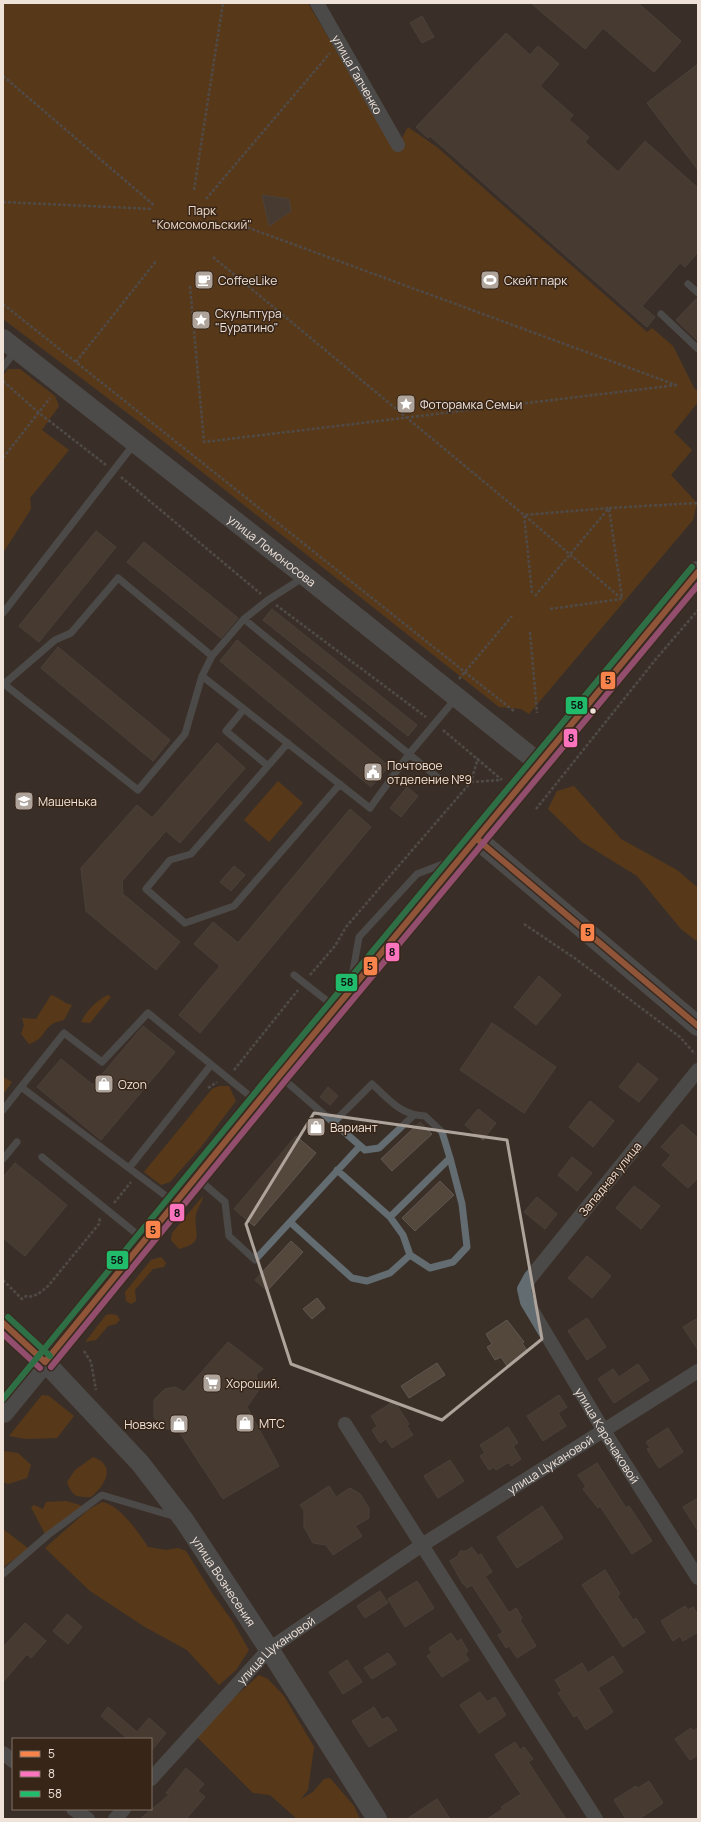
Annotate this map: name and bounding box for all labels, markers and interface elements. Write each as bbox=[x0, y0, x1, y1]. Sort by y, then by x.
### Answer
street label: улица Гапченко bbox=[328, 31, 387, 117]
park label: Парк "Комсомольский" bbox=[152, 202, 252, 233]
cafe icon: CoffeeLike bbox=[193, 269, 215, 291]
sports icon: Скейт парк bbox=[479, 269, 501, 291]
place label: CoffeeLike bbox=[218, 272, 277, 289]
place label: Скейт парк bbox=[504, 272, 568, 289]
place label: Скульптура "Буратино" bbox=[215, 305, 282, 336]
place icon: Скульптура "Буратино" bbox=[190, 309, 212, 331]
place icon: Фоторамка Семьи bbox=[395, 393, 417, 415]
place label: Фоторамка Семьи bbox=[420, 396, 522, 413]
street label: улица Ломоносова bbox=[224, 510, 320, 590]
line badge: 5 bbox=[600, 671, 616, 690]
text: 5 bbox=[605, 672, 611, 687]
line badge: 58 bbox=[565, 696, 588, 715]
text: 58 bbox=[570, 697, 584, 712]
unlabelled marker bbox=[588, 706, 598, 716]
line badge: 8 bbox=[563, 728, 578, 748]
text: 8 bbox=[568, 730, 575, 745]
place label: Почтовое отделение №9 bbox=[387, 757, 472, 788]
public building icon: Почтовое отделение №9 bbox=[362, 761, 384, 783]
school or university icon: Машенька bbox=[13, 790, 35, 812]
place label: Машенька bbox=[38, 793, 97, 810]
line badge: 5 bbox=[580, 923, 595, 942]
text: 5 bbox=[585, 924, 591, 939]
line badge: 8 bbox=[385, 942, 400, 962]
text: 8 bbox=[389, 944, 396, 959]
line badge: 5 bbox=[363, 956, 378, 976]
text: 5 bbox=[367, 958, 373, 973]
line badge: 58 bbox=[335, 973, 358, 992]
text: 58 bbox=[340, 974, 354, 989]
shop icon: Ozon bbox=[93, 1073, 115, 1095]
place label: Ozon bbox=[118, 1076, 147, 1093]
shop icon: Вариант bbox=[305, 1116, 327, 1138]
place label: Вариант bbox=[330, 1119, 378, 1136]
street label: Западная улица bbox=[575, 1138, 645, 1220]
line badge: 8 bbox=[169, 1203, 185, 1222]
text: 8 bbox=[174, 1205, 181, 1220]
line badge: 5 bbox=[145, 1220, 161, 1239]
text: 5 bbox=[150, 1222, 156, 1237]
line badge: 58 bbox=[106, 1250, 129, 1270]
text: 58 bbox=[110, 1252, 124, 1267]
supermarket icon: Хороший. bbox=[201, 1372, 223, 1394]
place label: Хороший. bbox=[226, 1375, 280, 1392]
street label: улица Карачаковой bbox=[571, 1384, 644, 1487]
shop icon: МТС bbox=[234, 1412, 256, 1434]
shop icon: Новэкс bbox=[168, 1413, 190, 1435]
place label: МТС bbox=[259, 1415, 285, 1432]
place label: Новэкс bbox=[124, 1416, 165, 1433]
street label: улица Цукановой bbox=[504, 1431, 596, 1498]
street label: улица Вознесения bbox=[188, 1532, 260, 1630]
street label: улица Цукановой bbox=[233, 1612, 318, 1688]
legend bbox=[12, 1738, 152, 1810]
text: 5 bbox=[48, 1745, 55, 1762]
text: 8 bbox=[48, 1765, 55, 1782]
text: 58 bbox=[48, 1785, 62, 1802]

